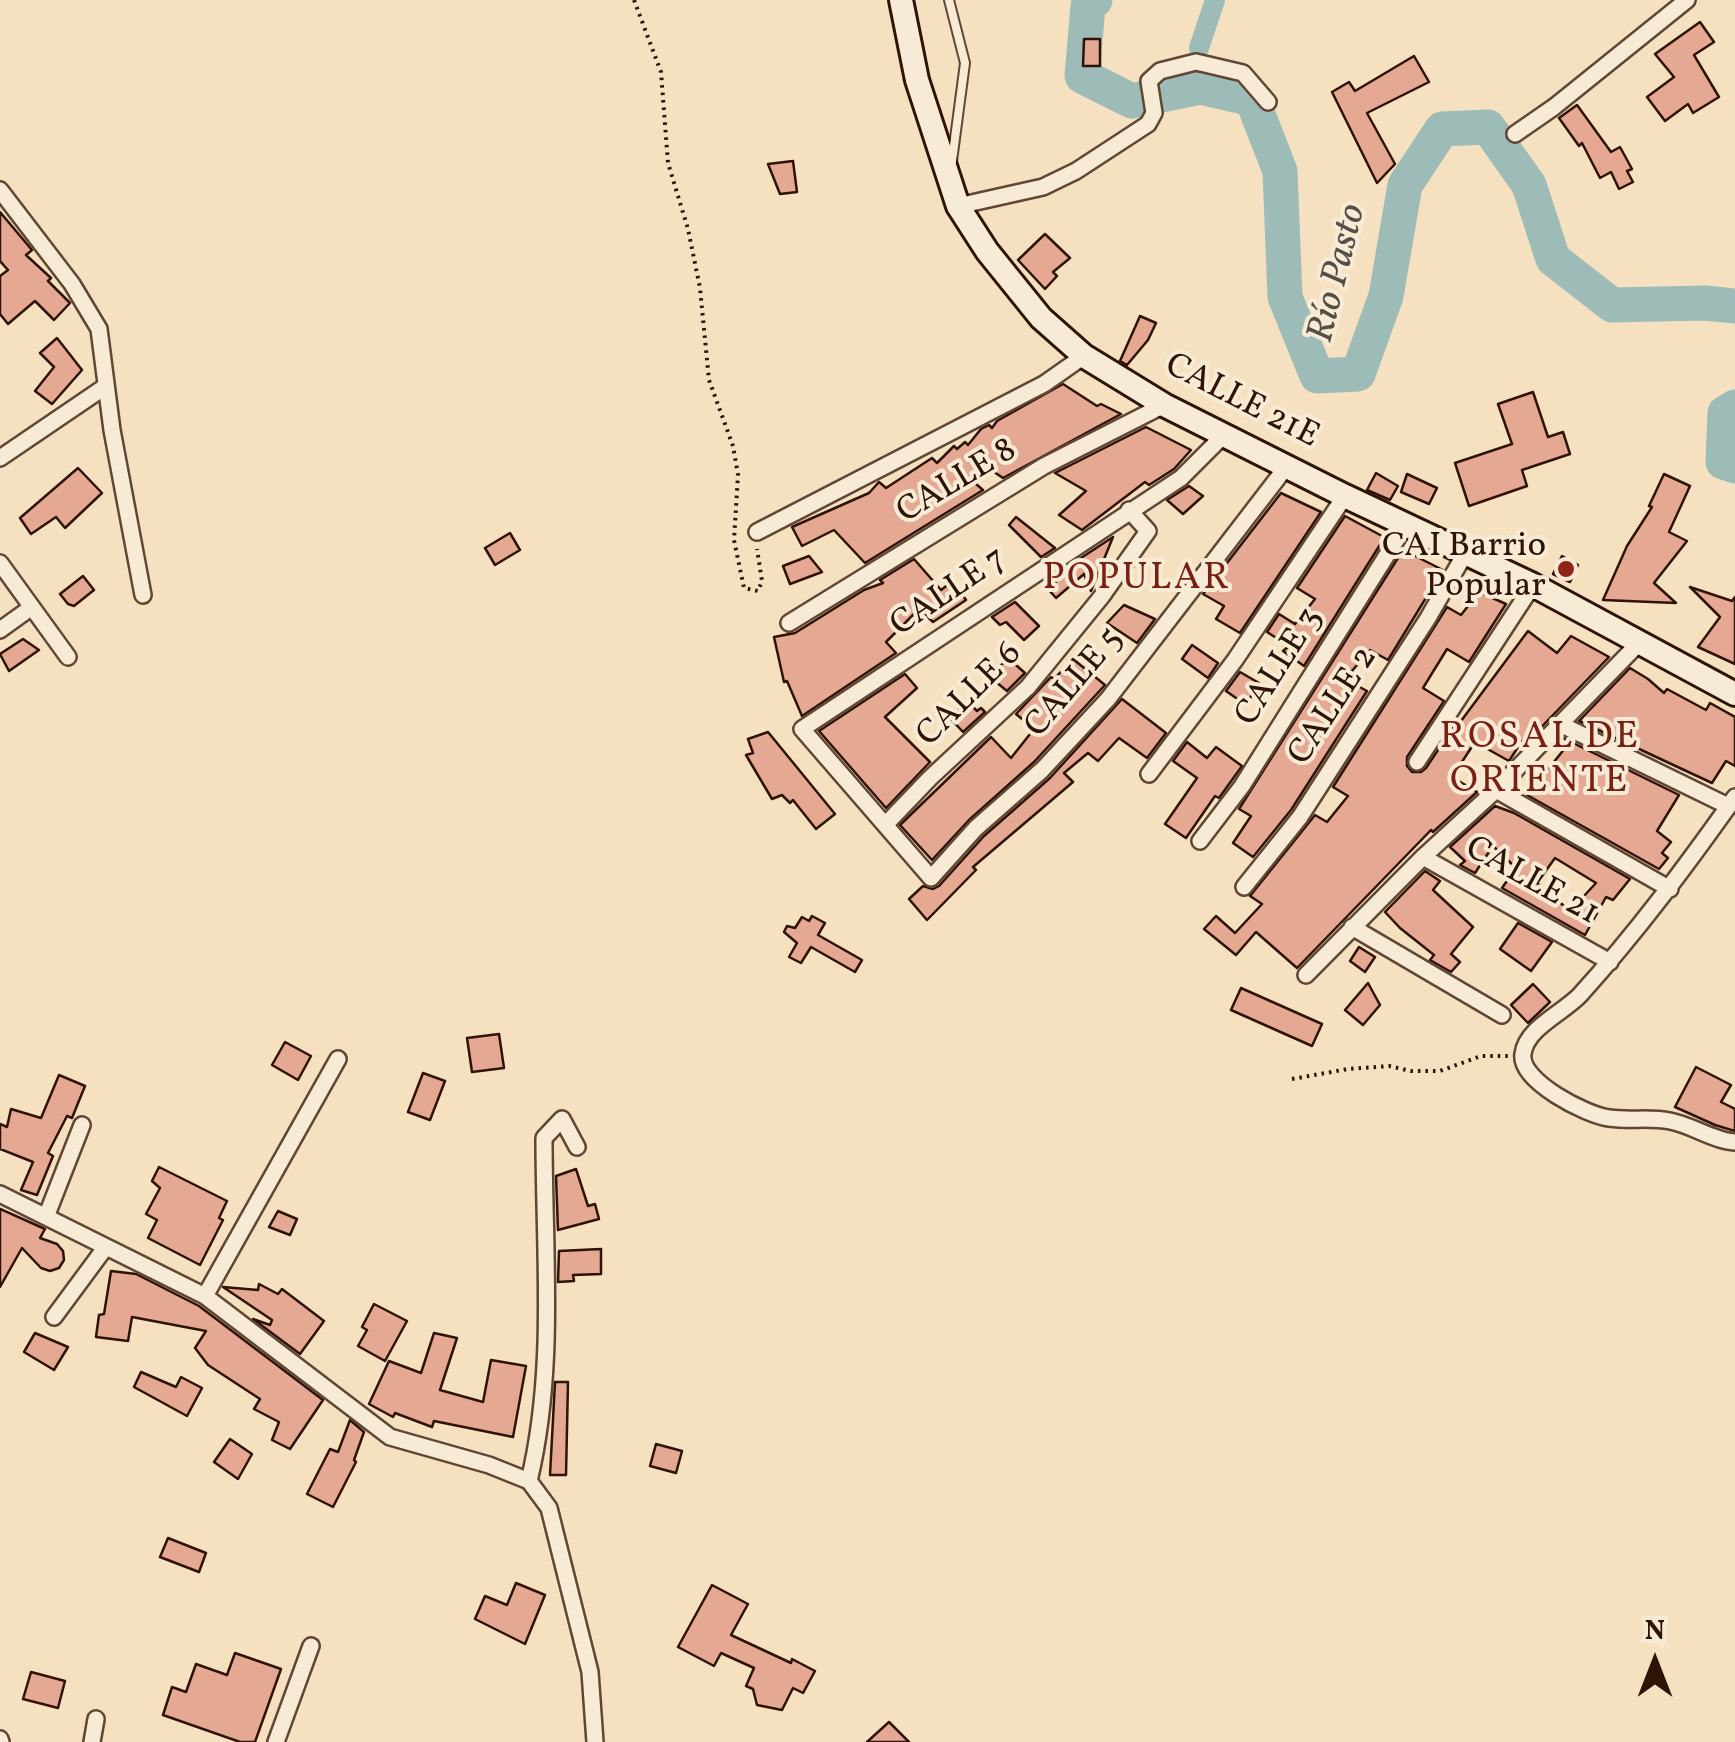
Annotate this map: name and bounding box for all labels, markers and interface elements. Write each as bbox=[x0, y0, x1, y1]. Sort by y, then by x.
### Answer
water label: Río Pasto bbox=[1301, 200, 1379, 348]
street label: CALLE 21E bbox=[1157, 346, 1325, 460]
street label: CALLE 8 bbox=[891, 431, 1025, 535]
place label: CAI Barrio Popular bbox=[1382, 528, 1546, 610]
street label: CALLE 7 bbox=[884, 540, 1016, 648]
district label: POPULAR bbox=[1042, 558, 1232, 604]
marker: CAI Barrio Popular bbox=[1555, 558, 1577, 580]
street label: CALLE 3 bbox=[1228, 601, 1334, 735]
street label: CALLE 5 bbox=[1018, 620, 1134, 748]
street label: CALLE 6 bbox=[910, 635, 1032, 757]
street label: CALLE 2 bbox=[1281, 640, 1389, 774]
district label: ROSAL DE ORIENTE bbox=[1440, 717, 1640, 806]
street label: CALLE 21 bbox=[1457, 829, 1605, 937]
north arrow bbox=[1605, 1612, 1705, 1712]
text: N bbox=[1645, 1612, 1665, 1651]

